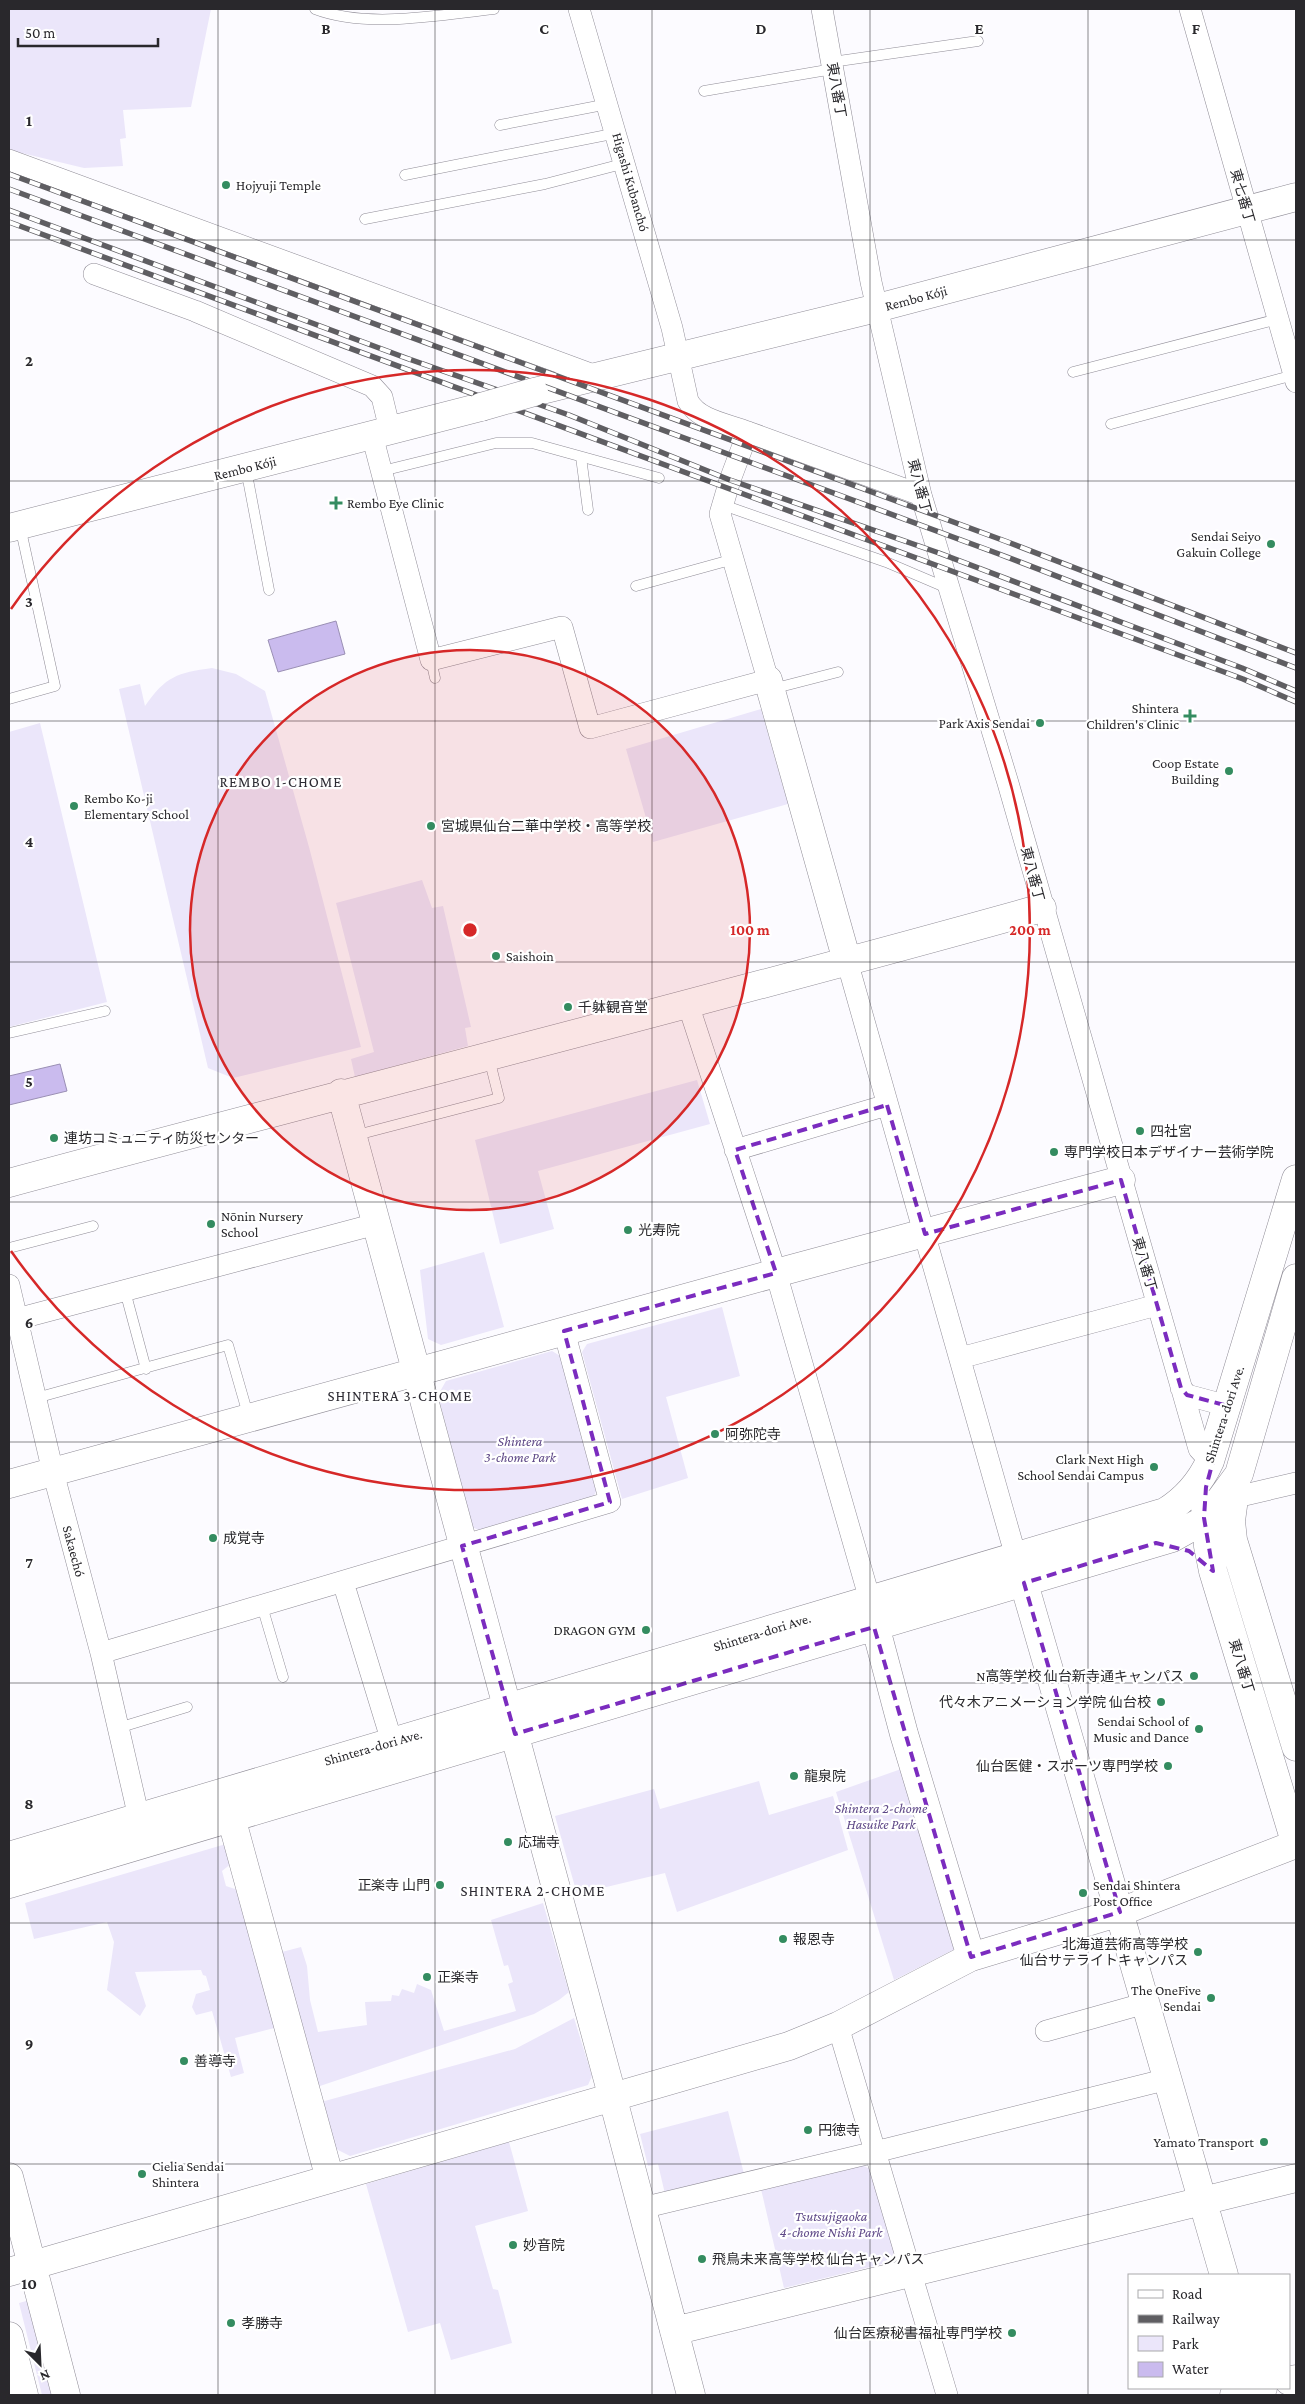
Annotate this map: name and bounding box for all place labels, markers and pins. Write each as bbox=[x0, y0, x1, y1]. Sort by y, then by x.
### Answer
place label: Hojyuji Temple bbox=[236, 177, 321, 194]
marker: Hojyuji Temple bbox=[220, 179, 232, 191]
place label: Rembo Eye Clinic bbox=[347, 495, 444, 511]
marker: Rembo Eye Clinic bbox=[329, 496, 343, 510]
place label: Sendai Seiyo Gakuin College bbox=[1176, 528, 1261, 560]
marker: Sendai Seiyo Gakuin College bbox=[1265, 538, 1277, 550]
place label: Shintera Children's Clinic bbox=[1086, 700, 1180, 732]
marker: Shintera Children's Clinic bbox=[1183, 709, 1197, 723]
place label: Park Axis Sendai bbox=[939, 715, 1030, 731]
marker: Park Axis Sendai bbox=[1034, 717, 1046, 729]
place label: Coop Estate Building bbox=[1152, 755, 1219, 787]
marker: Coop Estate Building bbox=[1223, 765, 1235, 777]
place label: Rembo Ko-ji Elementary School bbox=[84, 790, 189, 822]
marker: Rembo Ko-ji Elementary School bbox=[68, 800, 80, 812]
place label: 宮城県仙台二華中学校・高等学校 bbox=[441, 818, 651, 834]
marker: 宮城県仙台二華中学校・高等学校 bbox=[425, 820, 437, 832]
centre of rings bbox=[461, 921, 479, 939]
place label: Saishoin bbox=[506, 948, 554, 964]
marker: Saishoin bbox=[490, 950, 502, 962]
place label: 千躰観音堂 bbox=[578, 999, 648, 1015]
marker: 千躰観音堂 bbox=[562, 1001, 574, 1013]
place label: 四社宮 bbox=[1150, 1123, 1192, 1139]
marker: 四社宮 bbox=[1134, 1125, 1146, 1137]
place label: 連坊コミュニティ防災センター bbox=[64, 1130, 259, 1146]
marker: 連坊コミュニティ防災センター bbox=[48, 1132, 60, 1144]
place label: 専門学校日本デザイナー芸術学院 bbox=[1064, 1144, 1274, 1160]
marker: 専門学校日本デザイナー芸術学院 bbox=[1048, 1146, 1060, 1158]
place label: Nōnin Nursery School bbox=[221, 1208, 304, 1240]
marker: Nōnin Nursery School bbox=[205, 1218, 217, 1230]
place label: 光寿院 bbox=[638, 1222, 680, 1238]
marker: 光寿院 bbox=[622, 1224, 634, 1236]
place label: 阿弥陀寺 bbox=[725, 1426, 781, 1442]
marker: 阿弥陀寺 bbox=[709, 1428, 721, 1440]
place label: Clark Next High School Sendai Campus bbox=[1017, 1451, 1144, 1483]
marker: Clark Next High School Sendai Campus bbox=[1148, 1461, 1160, 1473]
place label: 成覚寺 bbox=[223, 1530, 265, 1546]
marker: 成覚寺 bbox=[207, 1532, 219, 1544]
place label: DRAGON GYM bbox=[553, 1622, 636, 1638]
marker: DRAGON GYM bbox=[640, 1624, 652, 1636]
place label: N高等学校 仙台新寺通キャンパス bbox=[976, 1668, 1184, 1684]
marker: N高等学校 仙台新寺通キャンパス bbox=[1188, 1670, 1200, 1682]
place label: 代々木アニメーション学院 仙台校 bbox=[939, 1694, 1151, 1710]
marker: 代々木アニメーション学院 仙台校 bbox=[1155, 1696, 1167, 1708]
place label: Sendai School of Music and Dance bbox=[1093, 1713, 1190, 1745]
marker: Sendai School of Music and Dance bbox=[1193, 1723, 1205, 1735]
place label: 仙台医健・スポーツ専門学校 bbox=[976, 1758, 1158, 1774]
marker: 仙台医健・スポーツ専門学校 bbox=[1162, 1760, 1174, 1772]
place label: 龍泉院 bbox=[804, 1768, 846, 1784]
marker: 龍泉院 bbox=[788, 1770, 800, 1782]
place label: 応瑞寺 bbox=[518, 1834, 560, 1850]
marker: 応瑞寺 bbox=[502, 1836, 514, 1848]
place label: 正楽寺 山門 bbox=[357, 1877, 430, 1893]
place label: Sendai Shintera Post Office bbox=[1093, 1877, 1181, 1909]
marker: 正楽寺 山門 bbox=[434, 1879, 446, 1891]
marker: Sendai Shintera Post Office bbox=[1077, 1887, 1089, 1899]
place label: 報恩寺 bbox=[793, 1931, 835, 1947]
marker: 報恩寺 bbox=[777, 1933, 789, 1945]
place label: 北海道芸術高等学校 仙台サテライトキャンパス bbox=[1020, 1936, 1188, 1968]
marker: 北海道芸術高等学校 仙台サテライトキャンパス bbox=[1192, 1946, 1204, 1958]
place label: 正楽寺 bbox=[437, 1969, 479, 1985]
marker: 正楽寺 bbox=[421, 1971, 433, 1983]
place label: The OneFive Sendai bbox=[1131, 1982, 1201, 2014]
marker: The OneFive Sendai bbox=[1205, 1992, 1217, 2004]
place label: 善導寺 bbox=[194, 2053, 236, 2069]
marker: 善導寺 bbox=[178, 2055, 190, 2067]
place label: 円徳寺 bbox=[818, 2122, 860, 2138]
marker: 円徳寺 bbox=[802, 2124, 814, 2136]
place label: Yamato Transport bbox=[1153, 2134, 1254, 2150]
marker: Yamato Transport bbox=[1258, 2136, 1270, 2148]
place label: Cielia Sendai Shintera bbox=[152, 2158, 225, 2190]
marker: Cielia Sendai Shintera bbox=[136, 2168, 148, 2180]
place label: 妙音院 bbox=[523, 2237, 565, 2253]
marker: 妙音院 bbox=[507, 2239, 519, 2251]
place label: 飛鳥未来高等学校 仙台キャンパス bbox=[712, 2251, 925, 2267]
marker: 飛鳥未来高等学校 仙台キャンパス bbox=[696, 2253, 708, 2265]
place label: 孝勝寺 bbox=[241, 2315, 283, 2331]
marker: 孝勝寺 bbox=[225, 2317, 237, 2329]
place label: 仙台医療秘書福祉専門学校 bbox=[834, 2325, 1002, 2341]
marker: 仙台医療秘書福祉専門学校 bbox=[1006, 2327, 1018, 2339]

